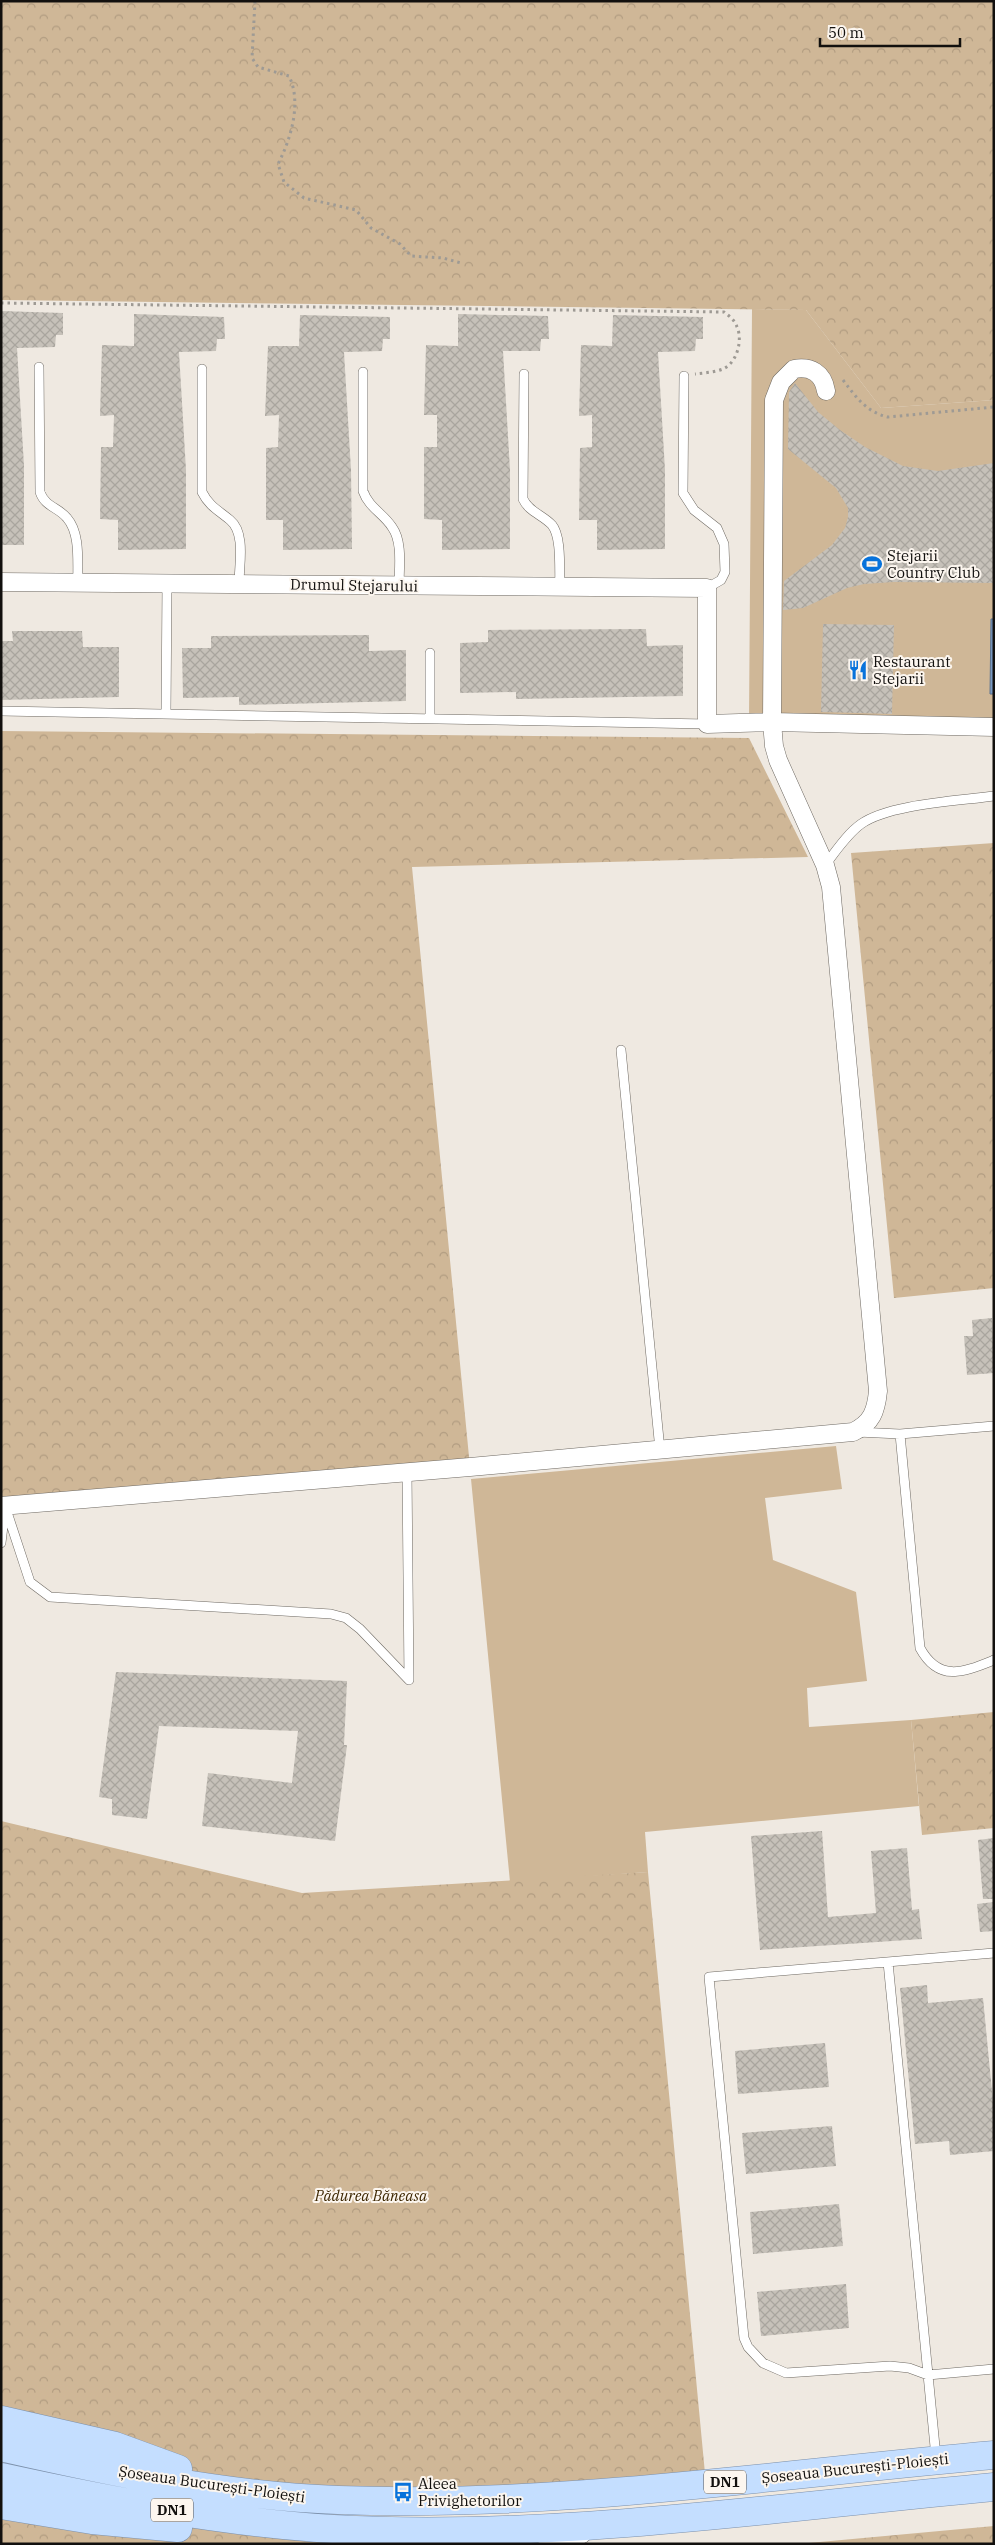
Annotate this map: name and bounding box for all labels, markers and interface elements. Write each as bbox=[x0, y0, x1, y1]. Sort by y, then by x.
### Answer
scale bar bbox=[820, 15, 960, 47]
text: 50 m bbox=[828, 23, 864, 42]
place label: Stejarii Country Club bbox=[887, 546, 980, 582]
sports icon: Stejarii Country Club bbox=[861, 553, 883, 575]
street label: Drumul Stejarului bbox=[290, 574, 418, 596]
place label: Restaurant Stejarii bbox=[873, 652, 951, 688]
restaurant icon: Restaurant Stejarii bbox=[847, 659, 869, 681]
park label: Pădurea Băneasa bbox=[314, 2186, 428, 2205]
street label: Șoseaua București-Ploiești bbox=[760, 2449, 950, 2487]
street label: Șoseaua București-Ploiești bbox=[117, 2461, 307, 2507]
road number: DN1 bbox=[704, 2470, 746, 2494]
place label: Aleea Privighetorilor bbox=[418, 2474, 522, 2510]
bus stop icon: Aleea Privighetorilor bbox=[392, 2481, 414, 2503]
road number: DN1 bbox=[151, 2498, 193, 2522]

